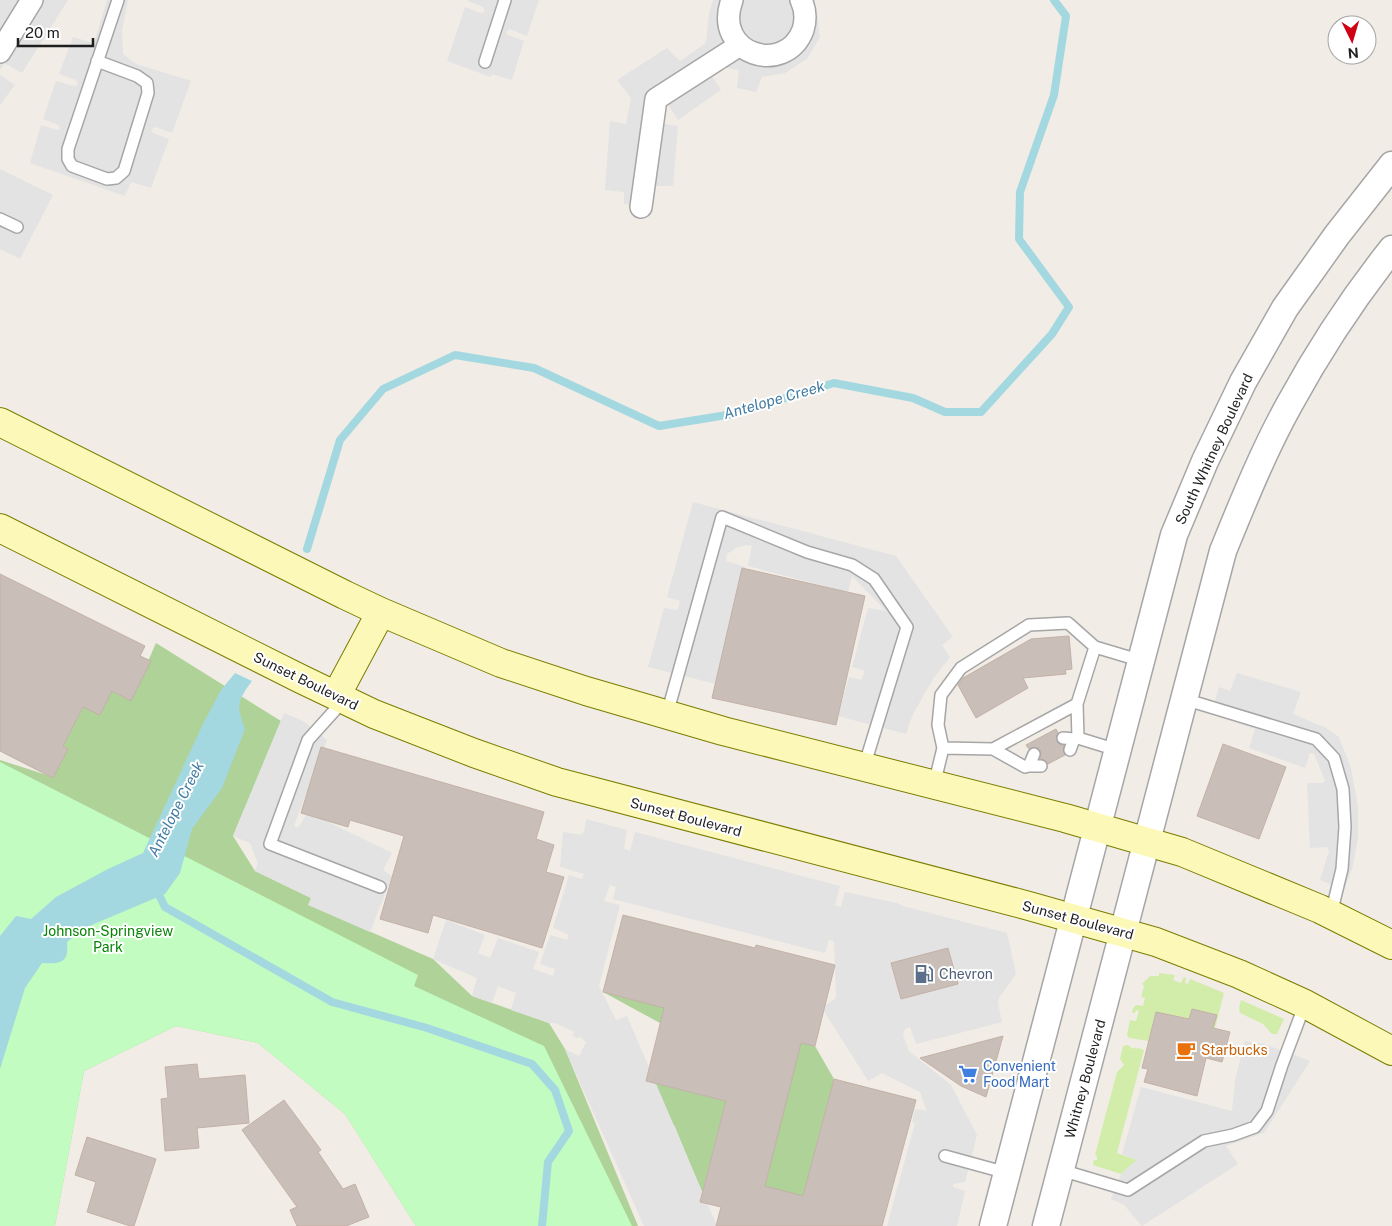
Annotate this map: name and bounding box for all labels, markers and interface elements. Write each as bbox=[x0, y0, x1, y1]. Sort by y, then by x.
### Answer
scale bar bbox=[18, 15, 92, 47]
north arrow bbox=[1327, 15, 1377, 65]
text: 20 m bbox=[25, 24, 60, 41]
text: N bbox=[1347, 45, 1359, 61]
street label: South Whitney Boulevard bbox=[1172, 371, 1256, 527]
water label: Antelope Creek bbox=[721, 377, 827, 422]
street label: Sunset Boulevard bbox=[251, 649, 361, 713]
water label: Antelope Creek bbox=[144, 758, 207, 859]
street label: Sunset Boulevard bbox=[629, 794, 743, 840]
street label: Sunset Boulevard bbox=[1021, 897, 1135, 943]
park label: Johnson-Springview Park bbox=[43, 923, 173, 955]
fuel station icon: Chevron bbox=[913, 963, 935, 985]
place label: Chevron bbox=[939, 966, 993, 982]
street label: Whitney Boulevard bbox=[1061, 1018, 1109, 1140]
cafe icon: Starbucks bbox=[1175, 1039, 1197, 1061]
place label: Starbucks bbox=[1201, 1042, 1267, 1058]
place label: Convenient Food Mart bbox=[983, 1058, 1056, 1090]
supermarket icon: Convenient Food Mart bbox=[957, 1063, 979, 1085]

